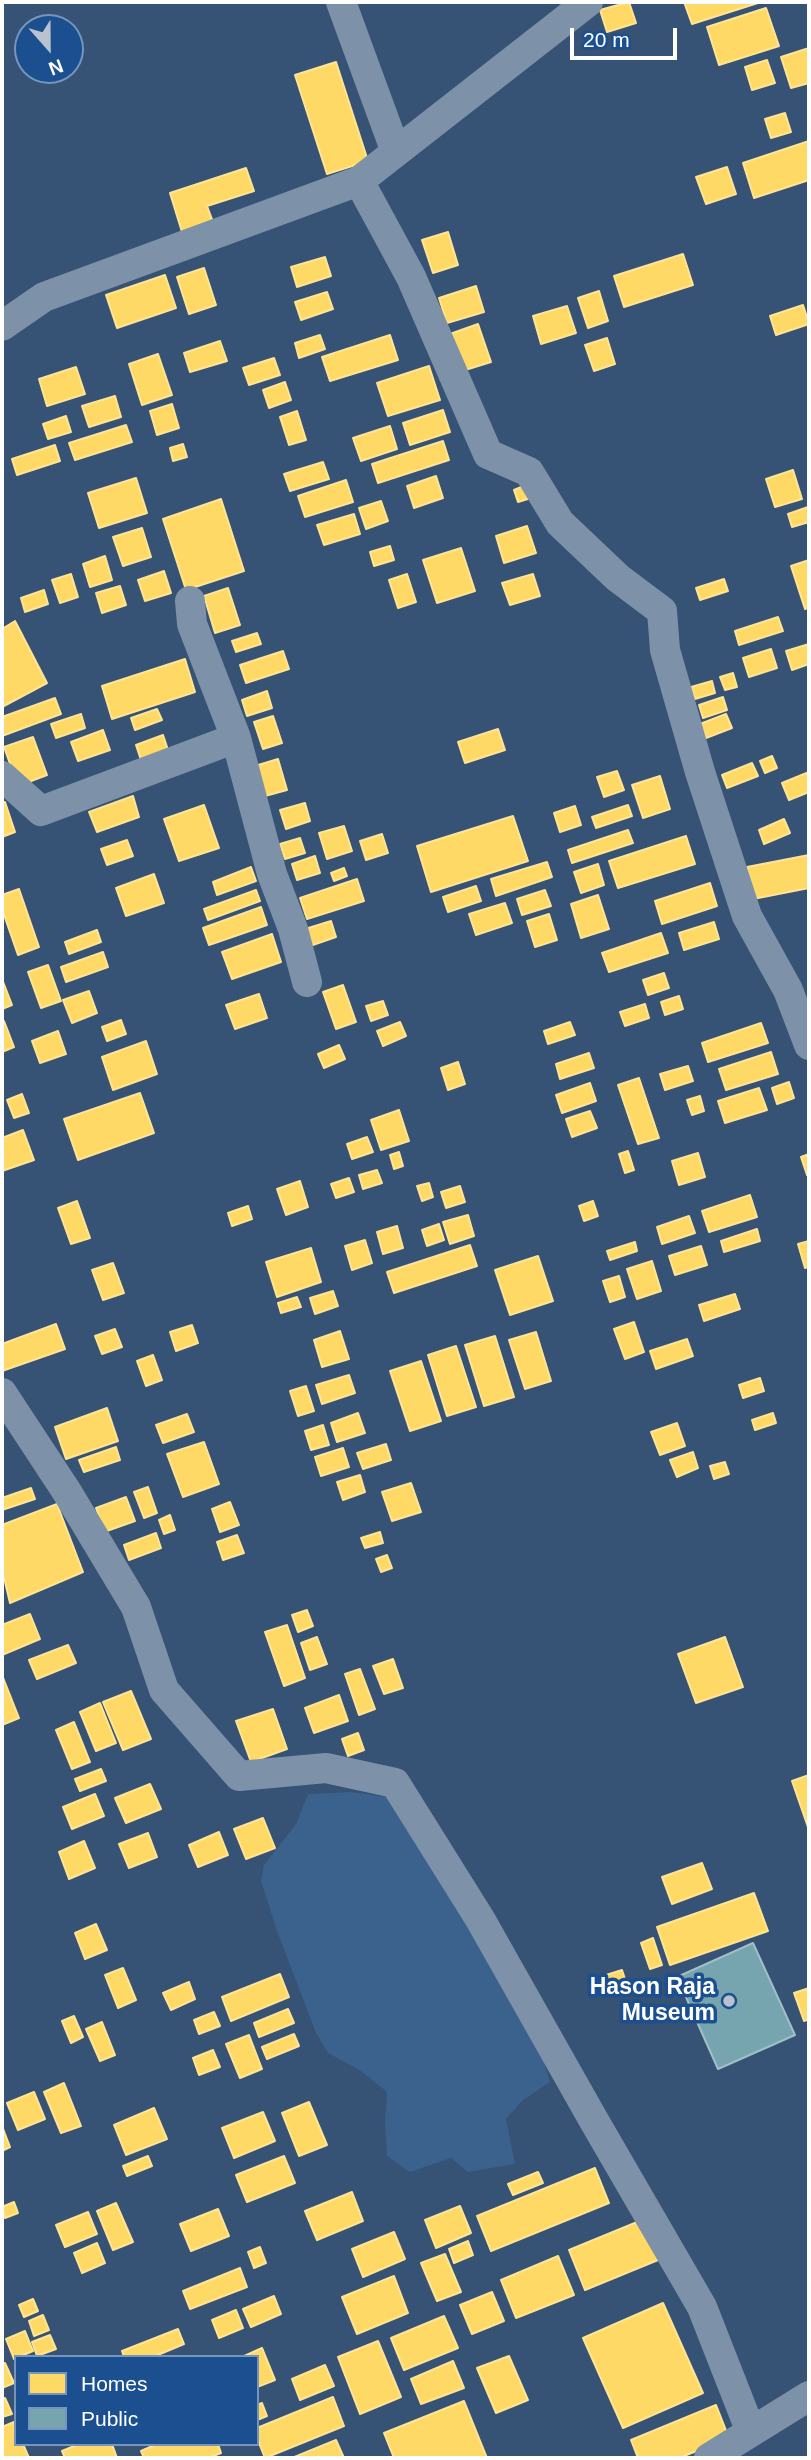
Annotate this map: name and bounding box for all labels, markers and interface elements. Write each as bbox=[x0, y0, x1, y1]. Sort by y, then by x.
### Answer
north arrow bbox=[14, 14, 84, 84]
scale bar bbox=[573, 14, 680, 58]
text: 20 m bbox=[583, 28, 630, 51]
text: N bbox=[46, 55, 66, 79]
place label: Hason Raja Museum bbox=[590, 1974, 715, 2028]
marker: Hason Raja Museum bbox=[721, 1993, 737, 2009]
legend bbox=[14, 2355, 259, 2446]
text: Homes bbox=[81, 2372, 148, 2395]
text: Public bbox=[81, 2407, 138, 2430]

